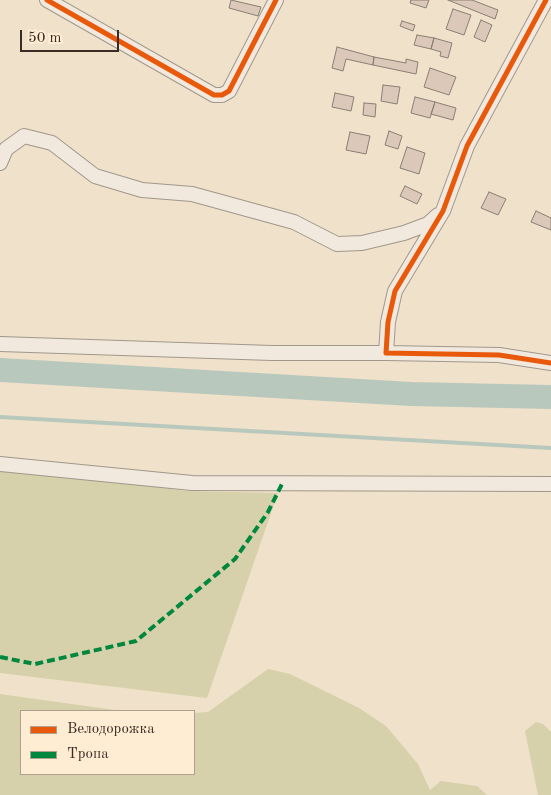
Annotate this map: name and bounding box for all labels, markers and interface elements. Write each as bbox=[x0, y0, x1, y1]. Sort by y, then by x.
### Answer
scale bar bbox=[22, 20, 121, 52]
text: 50 m bbox=[28, 31, 62, 46]
legend bbox=[20, 710, 195, 775]
text: Велодорожка bbox=[67, 722, 155, 737]
text: Тропа bbox=[67, 747, 109, 762]

